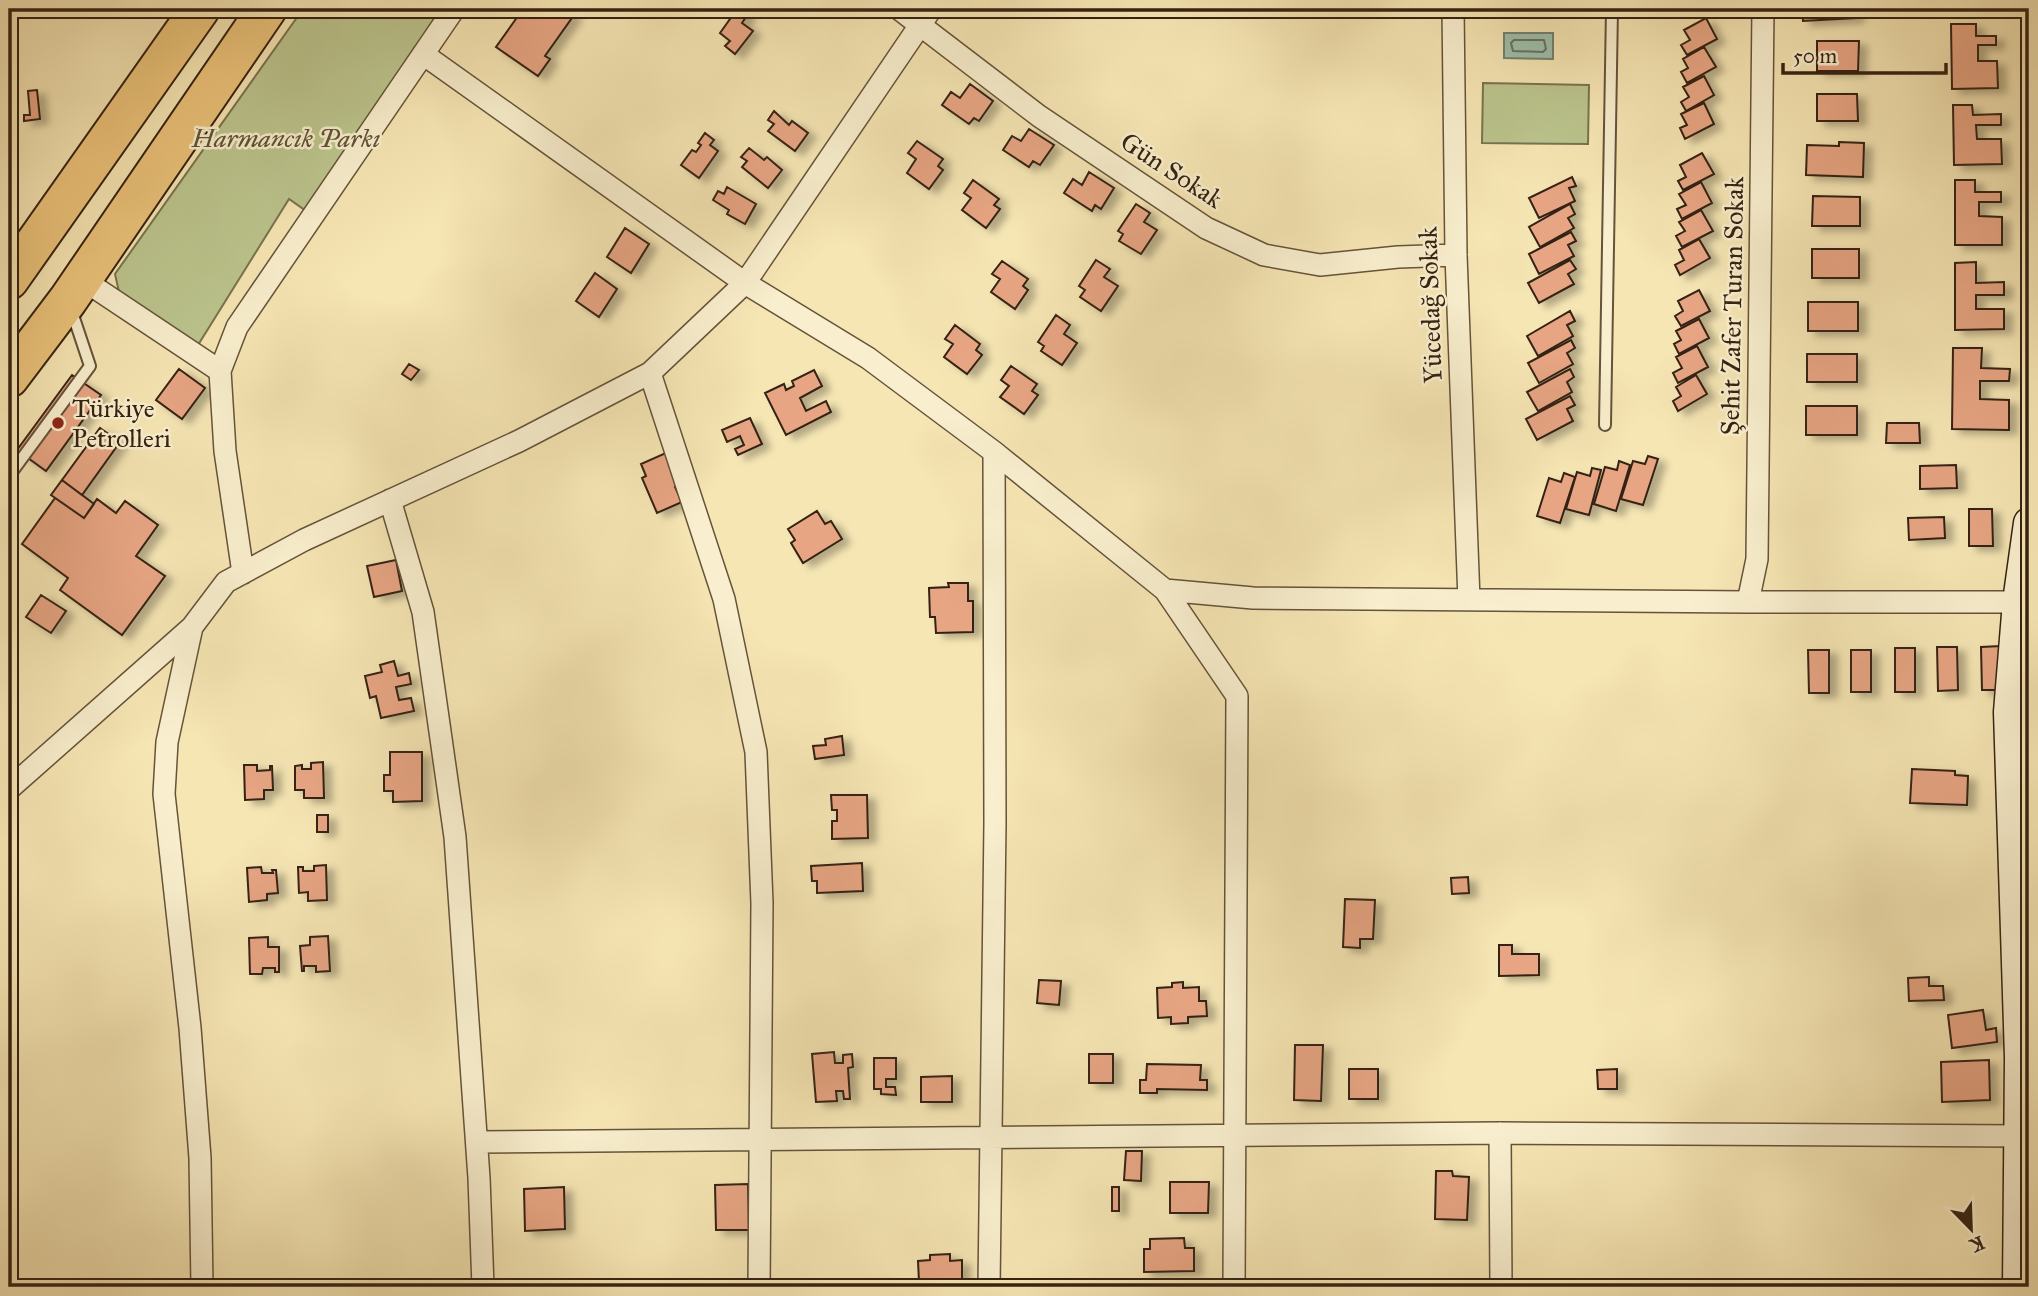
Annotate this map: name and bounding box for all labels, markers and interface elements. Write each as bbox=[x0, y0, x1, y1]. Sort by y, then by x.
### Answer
scale bar bbox=[1783, 32, 1945, 76]
text: 50 m bbox=[1793, 43, 1838, 69]
park label: Harmancık Parkı bbox=[191, 122, 381, 154]
street label: Gün Sokak bbox=[1115, 125, 1230, 215]
street label: Şehit Zafer Turan Sokak bbox=[1714, 175, 1750, 436]
street label: Yücedağ Sokak bbox=[1411, 225, 1449, 384]
place label: Türkiye Petrolleri bbox=[72, 392, 171, 454]
marker: Türkiye Petrolleri bbox=[50, 415, 66, 431]
north arrow bbox=[1937, 1194, 2007, 1264]
text: K bbox=[1965, 1231, 1988, 1258]

